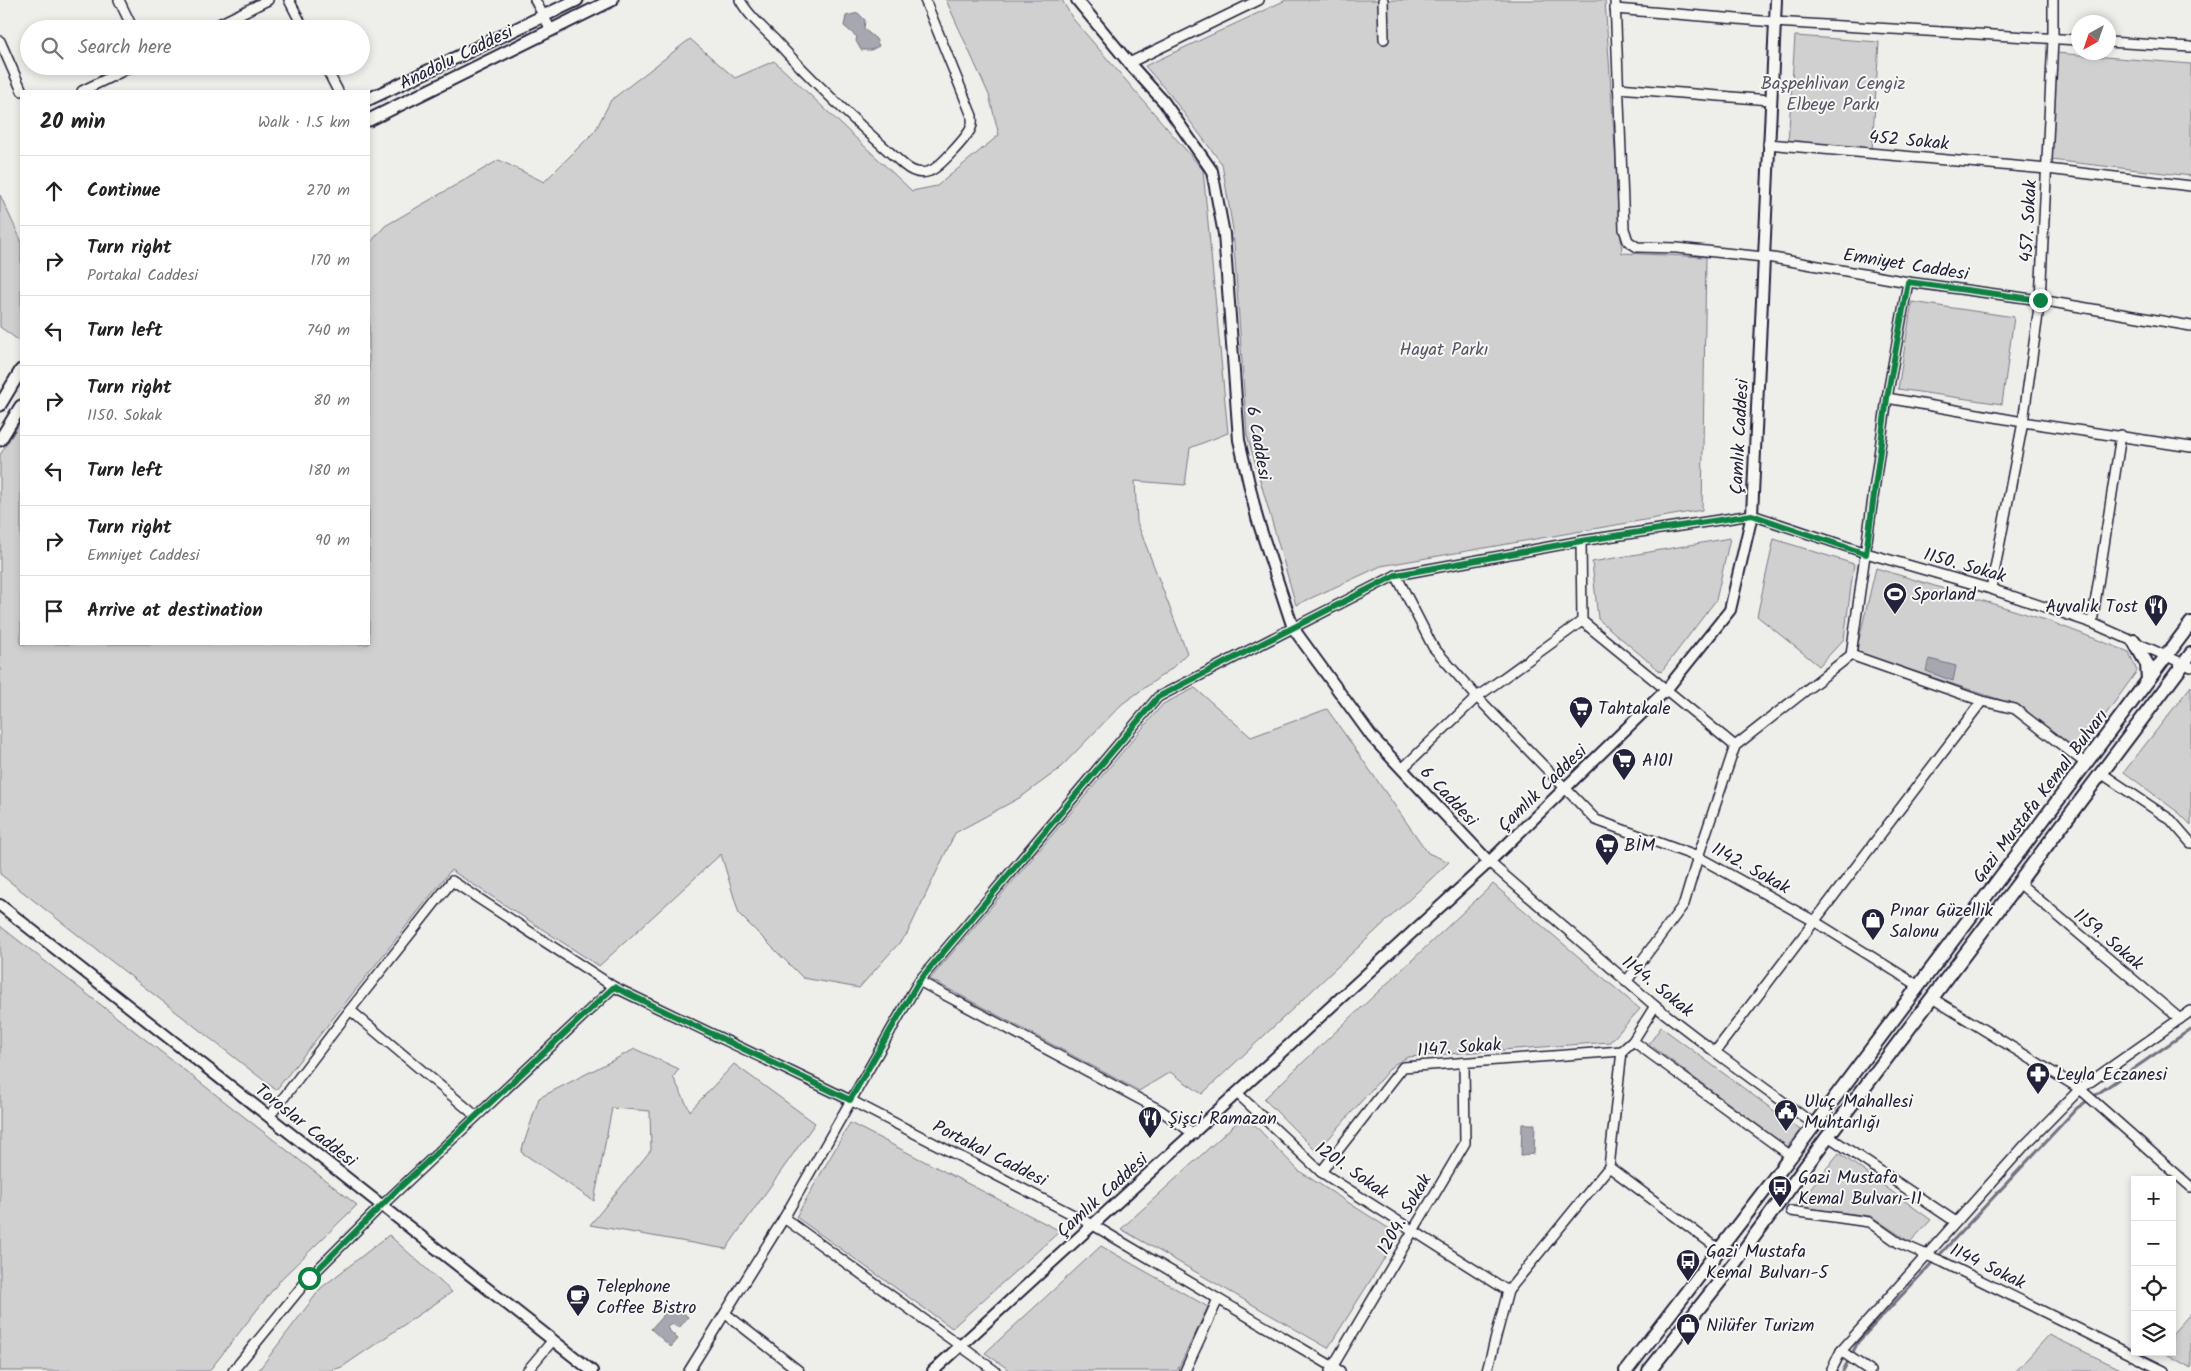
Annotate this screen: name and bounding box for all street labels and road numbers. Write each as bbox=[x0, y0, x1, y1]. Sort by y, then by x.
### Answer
street label: Anadolu Caddesi bbox=[395, 18, 519, 98]
street label: 452 Sokak bbox=[1868, 124, 1951, 159]
street label: 457. Sokak bbox=[2013, 179, 2046, 263]
street label: Emniyet Caddesi bbox=[1841, 241, 1971, 290]
street label: Çamlık Caddesi bbox=[1723, 378, 1758, 496]
street label: 6 Caddesi bbox=[1237, 404, 1278, 483]
street label: 1150. Sokak bbox=[1920, 541, 2010, 592]
street label: Gazi Mustafa Kemal Bulvarı bbox=[1966, 704, 2116, 890]
street label: Çamlık Caddesi bbox=[1491, 738, 1595, 840]
street label: 6 Caddesi bbox=[1412, 760, 1484, 835]
street label: 1142. Sokak bbox=[1706, 836, 1795, 903]
street label: 1159. Sokak bbox=[2066, 902, 2150, 979]
street label: 1144. Sokak bbox=[1615, 949, 1700, 1026]
street label: 1147. Sokak bbox=[1416, 1031, 1503, 1066]
street label: Toroslar Caddesi bbox=[248, 1077, 363, 1176]
street label: Portakal Caddesi bbox=[927, 1113, 1052, 1196]
street label: 1201. Sokak bbox=[1308, 1135, 1395, 1208]
street label: Çamlık Caddesi bbox=[1050, 1146, 1156, 1246]
street label: 1204. Sokak bbox=[1370, 1168, 1441, 1261]
street label: 1144 Sokak bbox=[1944, 1236, 2031, 1298]

